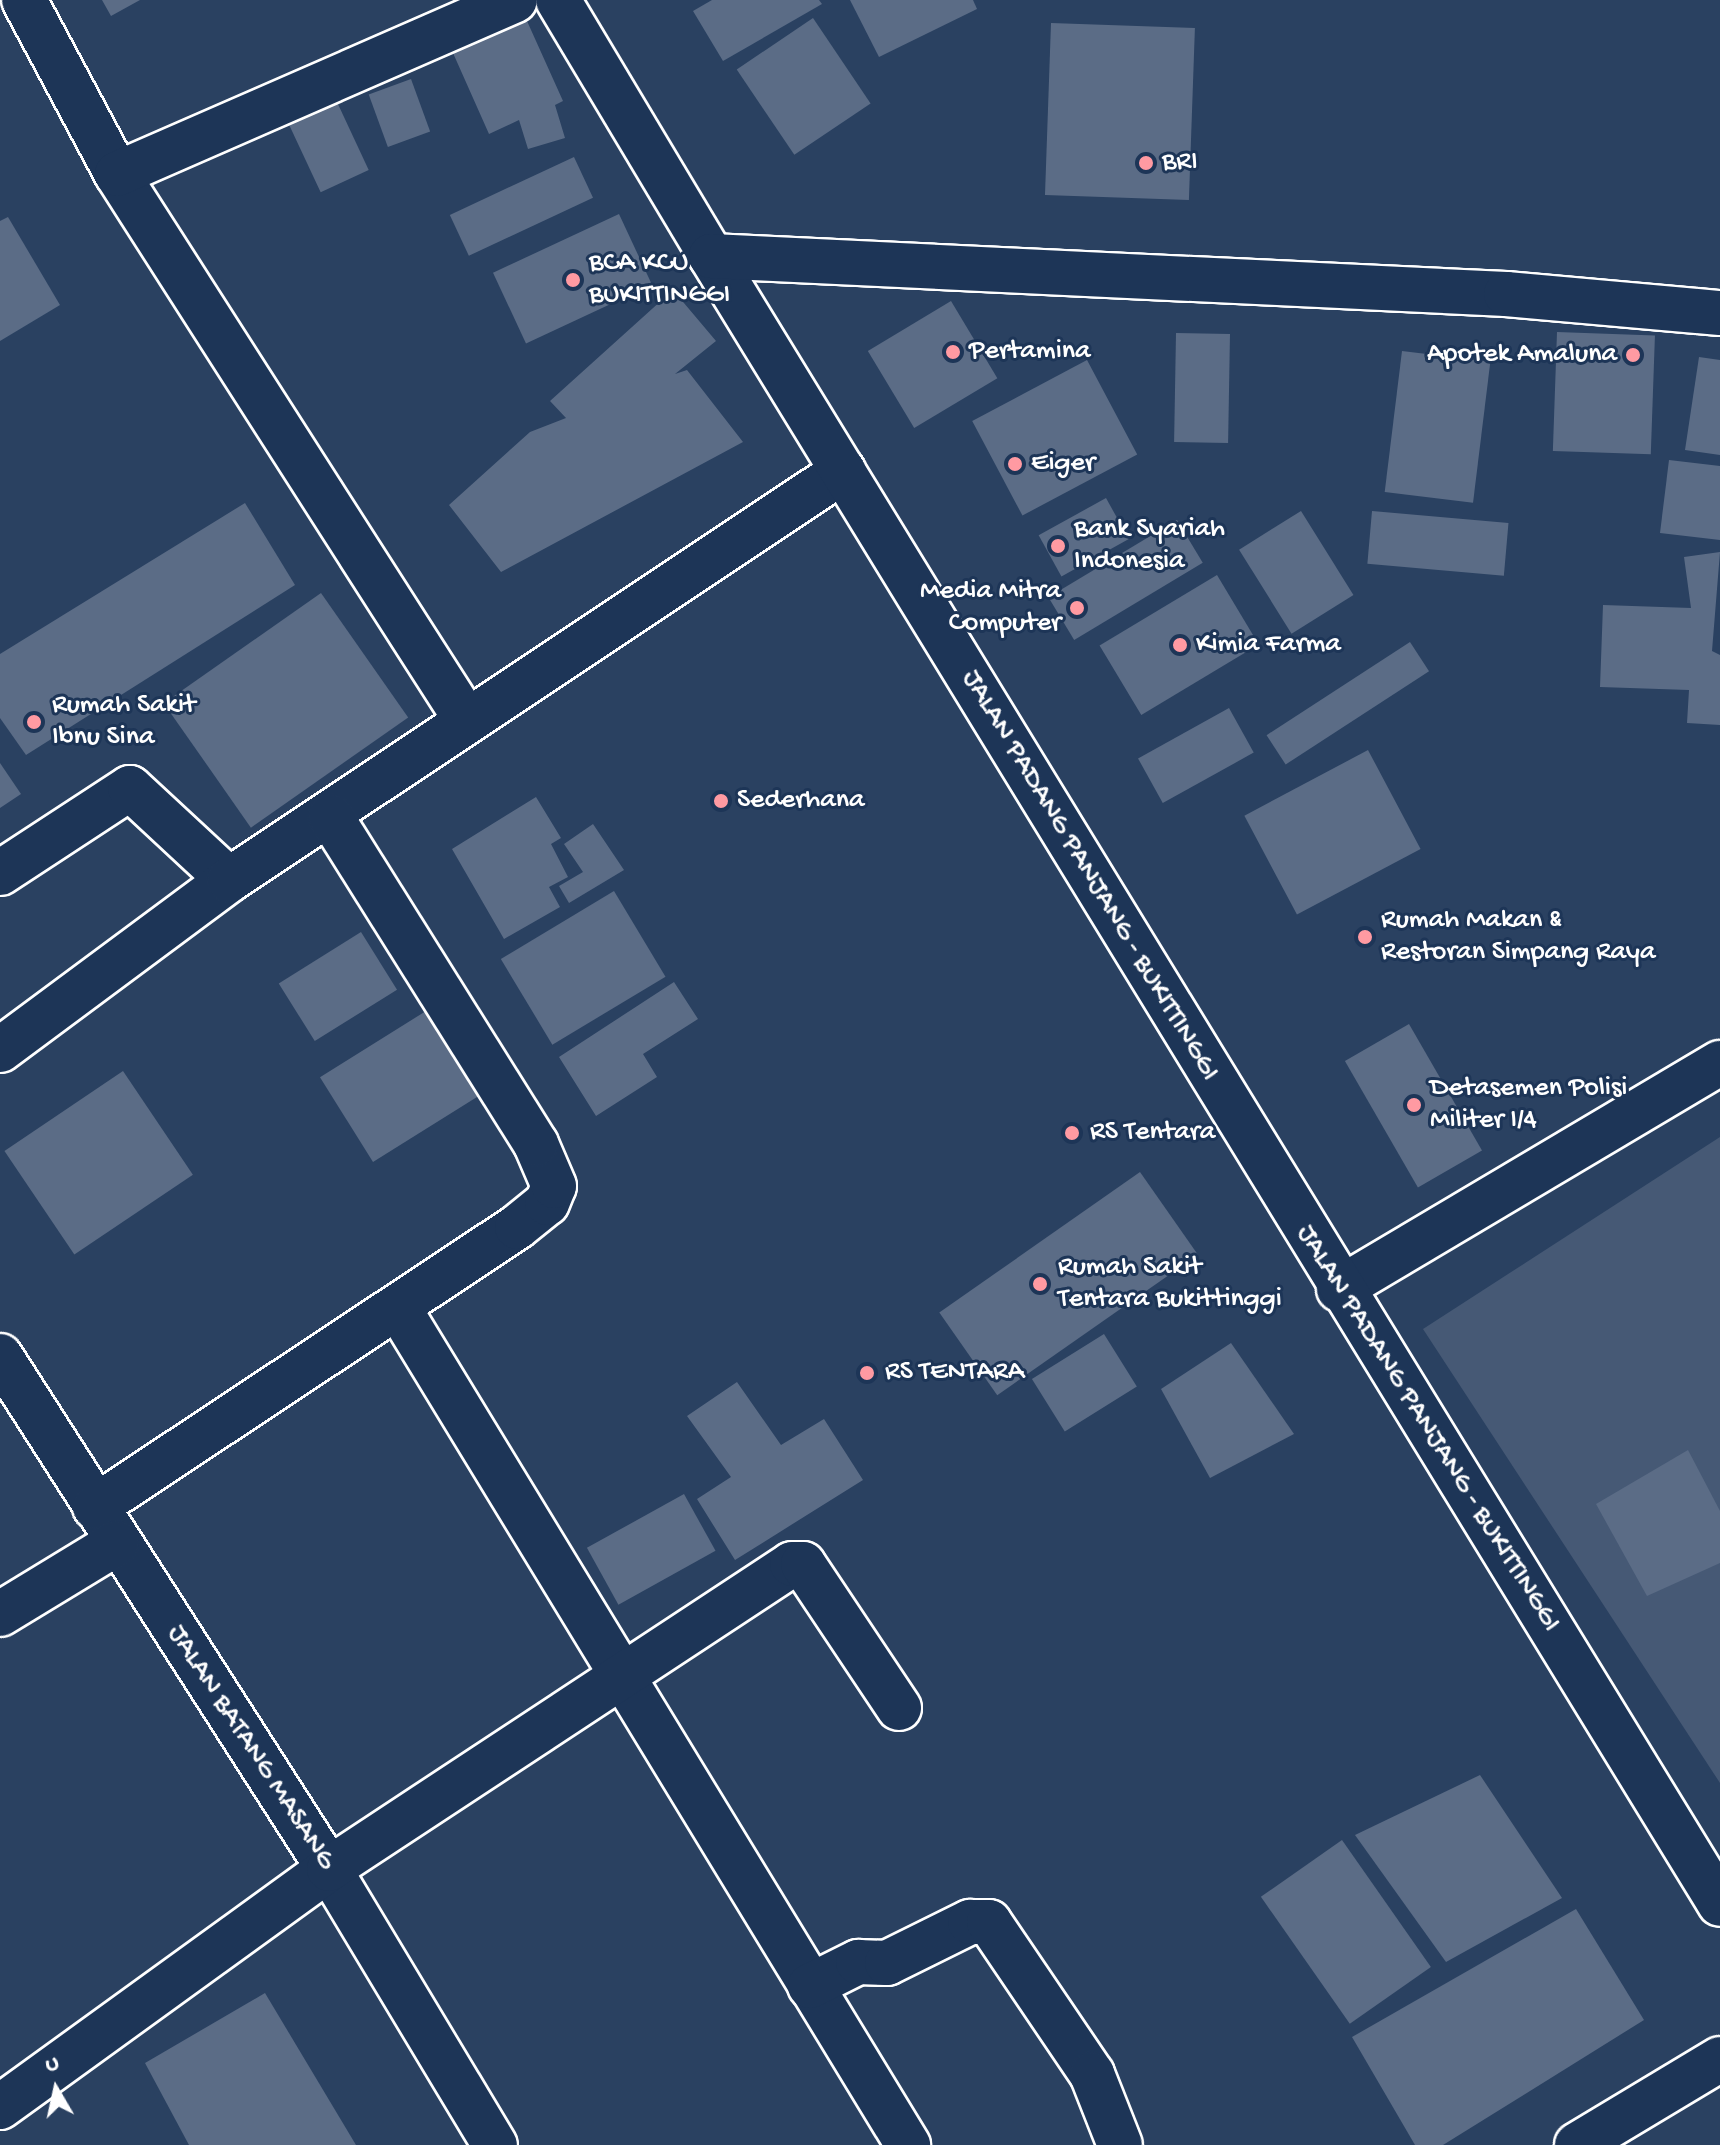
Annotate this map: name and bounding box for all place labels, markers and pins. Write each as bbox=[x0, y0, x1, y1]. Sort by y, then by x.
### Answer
place label: BRI bbox=[1162, 146, 1198, 180]
marker: BRI bbox=[1137, 154, 1155, 172]
place label: BCA KCU BUKITTINGGI bbox=[589, 247, 730, 313]
marker: BCA KCU BUKITTINGGI bbox=[564, 271, 582, 289]
place label: Pertamina bbox=[969, 335, 1091, 369]
place label: Apotek Amaluna bbox=[1427, 338, 1617, 372]
marker: Pertamina bbox=[944, 343, 962, 361]
marker: Apotek Amaluna bbox=[1624, 346, 1642, 364]
place label: Eiger bbox=[1031, 447, 1095, 481]
marker: Eiger bbox=[1006, 455, 1024, 473]
place label: Bank Syariah Indonesia bbox=[1074, 513, 1225, 579]
marker: Bank Syariah Indonesia bbox=[1049, 537, 1067, 555]
place label: Media Mitra Computer bbox=[920, 575, 1061, 641]
marker: Media Mitra Computer bbox=[1068, 599, 1086, 617]
place label: Kimia Farma bbox=[1196, 628, 1341, 662]
marker: Kimia Farma bbox=[1171, 636, 1189, 654]
place label: Rumah Sakit Ibnu Sina bbox=[52, 689, 195, 755]
marker: Rumah Sakit Ibnu Sina bbox=[23, 711, 45, 733]
place label: Sederhana bbox=[737, 784, 865, 818]
marker: Sederhana bbox=[712, 792, 730, 810]
place label: Rumah Makan & Restoran Simpang Raya bbox=[1381, 904, 1655, 970]
marker: Rumah Makan & Restoran Simpang Raya bbox=[1356, 928, 1374, 946]
place label: Detasemen Polisi Militer I/4 bbox=[1430, 1072, 1627, 1138]
marker: Detasemen Polisi Militer I/4 bbox=[1405, 1096, 1423, 1114]
place label: RS Tentara bbox=[1090, 1116, 1215, 1150]
marker: RS Tentara bbox=[1061, 1122, 1083, 1144]
place label: Rumah Sakit Tentara Bukittinggi bbox=[1058, 1251, 1282, 1317]
marker: Rumah Sakit Tentara Bukittinggi bbox=[1029, 1273, 1051, 1295]
place label: RS TENTARA bbox=[885, 1356, 1024, 1390]
marker: RS TENTARA bbox=[856, 1362, 878, 1384]

